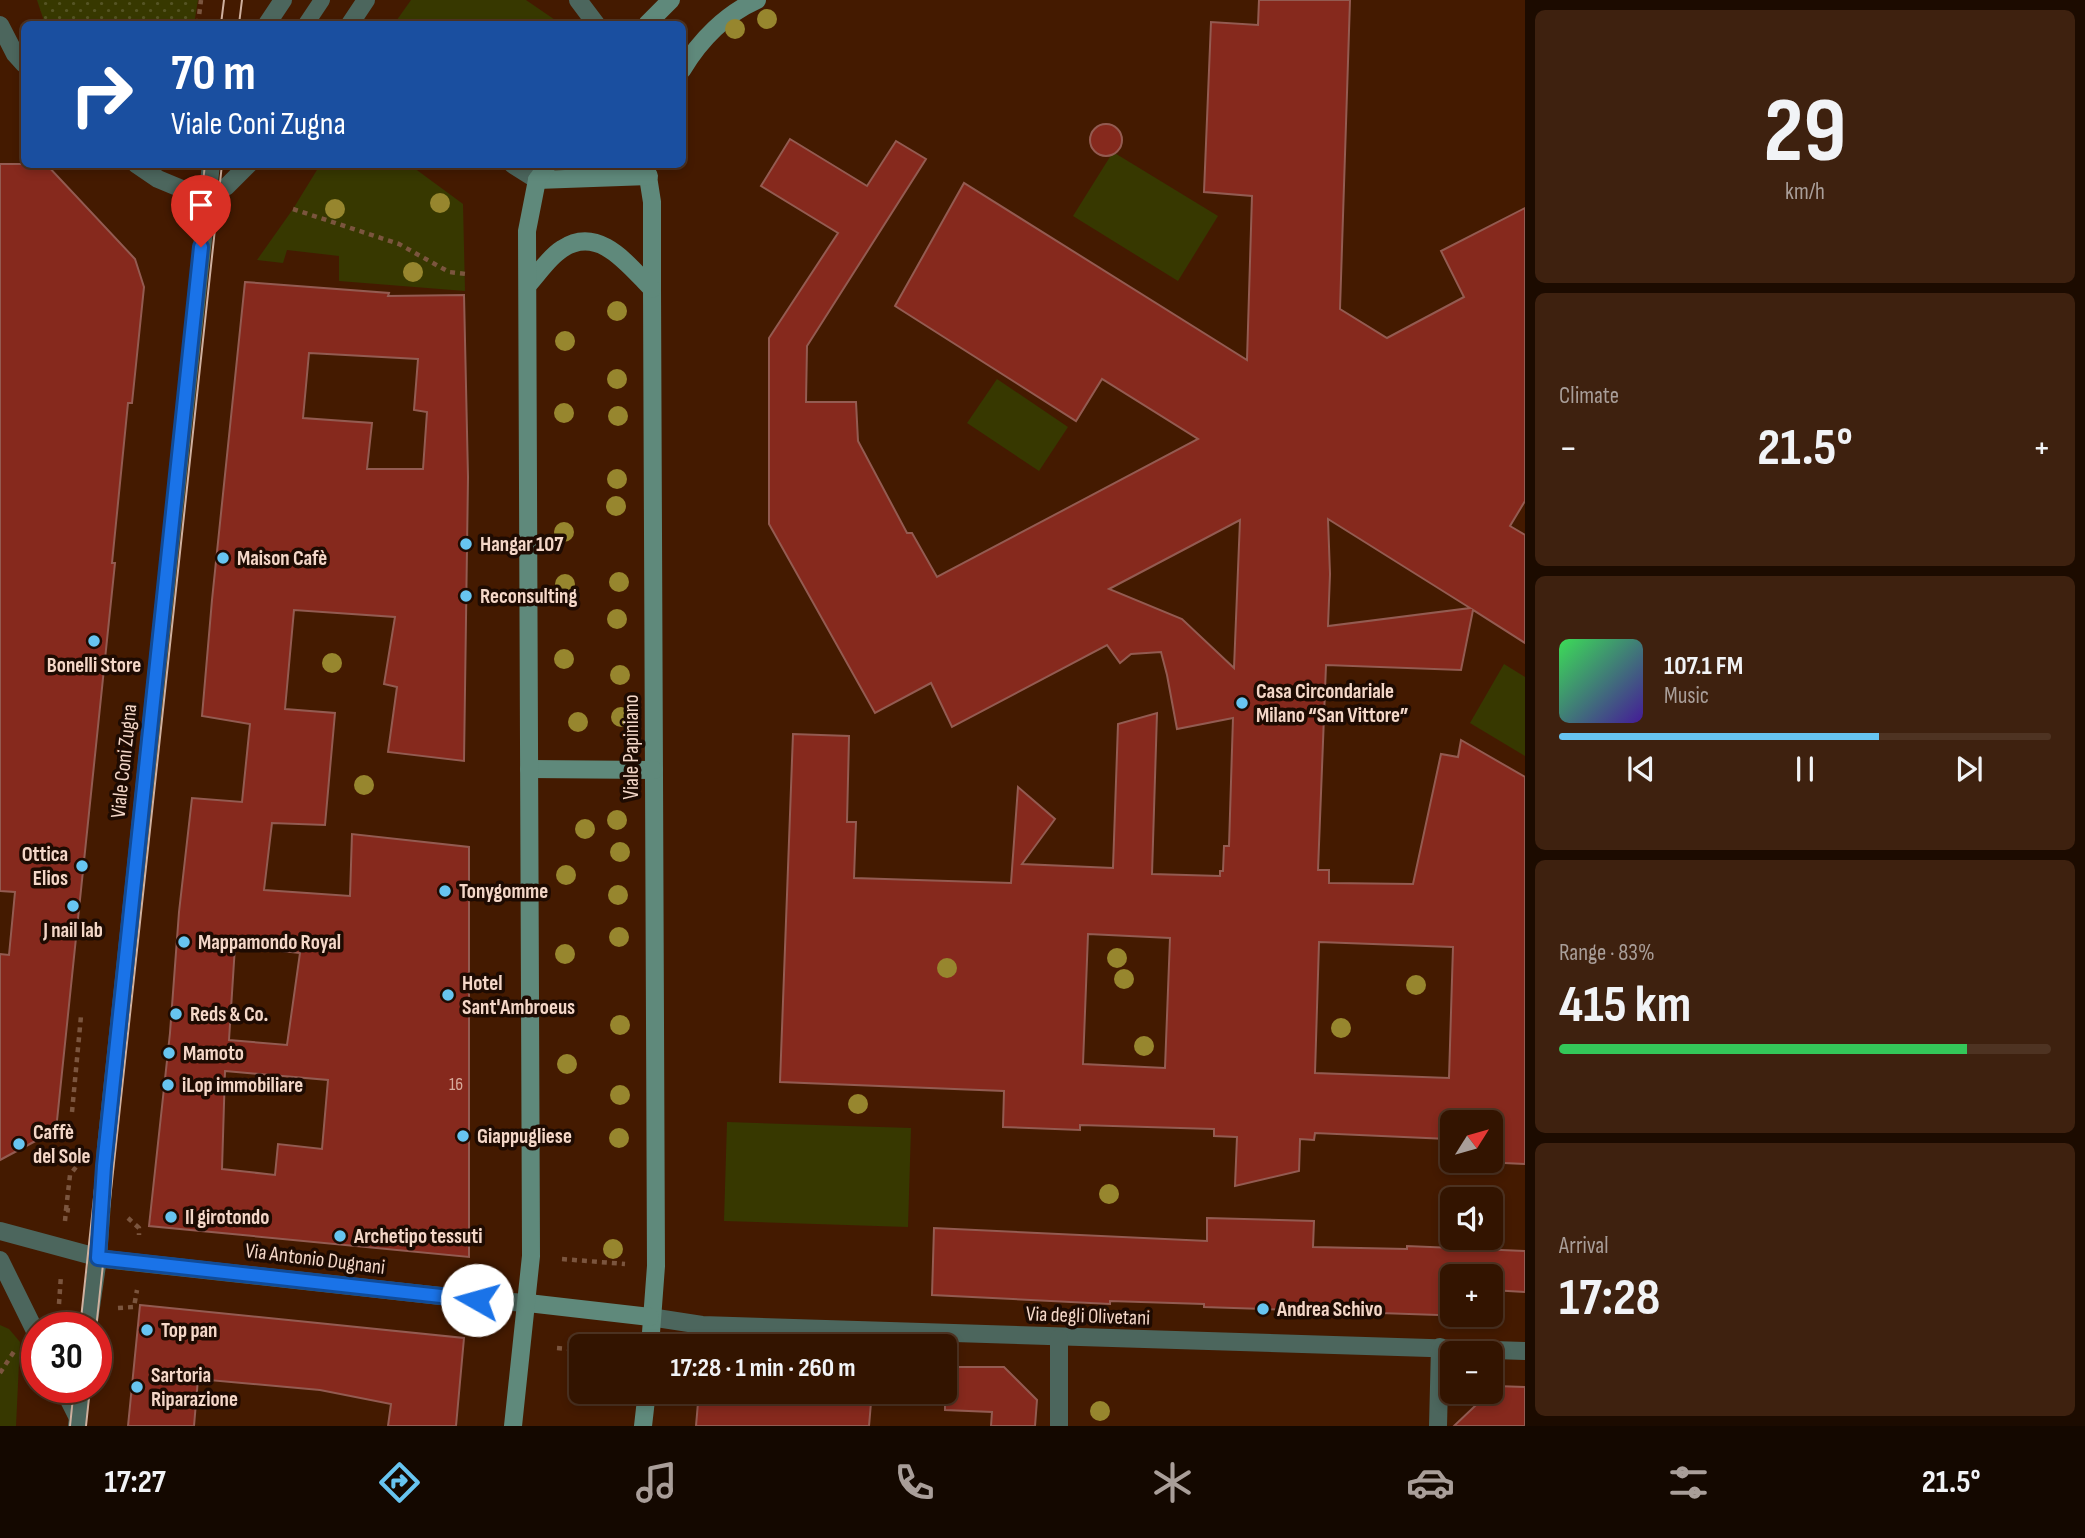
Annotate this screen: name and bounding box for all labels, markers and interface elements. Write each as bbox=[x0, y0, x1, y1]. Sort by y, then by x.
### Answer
text: 70 m bbox=[171, 45, 256, 104]
icon: right bbox=[56, 49, 147, 140]
text: 29 bbox=[1764, 78, 1847, 187]
text: Viale Coni Zugna bbox=[171, 105, 346, 144]
pin bbox=[171, 175, 231, 247]
text: km/h bbox=[1785, 178, 1825, 206]
icon: arrive bbox=[182, 186, 220, 224]
text: Climate bbox=[1559, 382, 1619, 410]
text: 21.5° bbox=[1757, 417, 1853, 480]
text: − bbox=[1559, 426, 1578, 471]
text: + bbox=[2032, 426, 2051, 471]
place label: Hangar 107 bbox=[480, 532, 564, 557]
marker: Hangar 107 bbox=[458, 536, 474, 552]
place label: Maison Cafè bbox=[237, 546, 327, 571]
marker: Maison Cafè bbox=[215, 550, 231, 566]
place label: Reconsulting bbox=[480, 584, 577, 609]
marker: Reconsulting bbox=[458, 588, 474, 604]
marker: Bonelli Store bbox=[86, 633, 102, 649]
text: 107.1 FM bbox=[1664, 651, 1743, 682]
place label: Bonelli Store bbox=[47, 653, 141, 678]
place label: Casa Circondariale Milano “San Vittore” bbox=[1256, 679, 1409, 728]
text: Music bbox=[1664, 682, 1709, 710]
street label: Viale Papiniano bbox=[619, 694, 644, 800]
marker: Casa Circondariale Milano “San Vittore” bbox=[1234, 695, 1250, 711]
street label: Viale Coni Zugna bbox=[106, 703, 142, 819]
icon: previous bbox=[1622, 750, 1660, 788]
icon: pause bbox=[1786, 750, 1824, 788]
icon: next bbox=[1950, 750, 1988, 788]
place label: Ottica Elios bbox=[22, 842, 68, 891]
marker: Ottica Elios bbox=[74, 858, 90, 874]
place label: Tonygomme bbox=[459, 879, 548, 904]
marker: Tonygomme bbox=[437, 883, 453, 899]
marker: J nail lab bbox=[65, 898, 81, 914]
place label: J nail lab bbox=[42, 918, 103, 943]
place label: Mappamondo Royal bbox=[198, 930, 341, 955]
marker: Mappamondo Royal bbox=[176, 934, 192, 950]
text: Range · 83% bbox=[1559, 939, 1655, 967]
place label: Hotel Sant'Ambroeus bbox=[462, 971, 575, 1020]
text: 415 km bbox=[1559, 974, 1691, 1037]
marker: Hotel Sant'Ambroeus bbox=[440, 987, 456, 1003]
place label: Reds & Co. bbox=[190, 1002, 268, 1027]
marker: Reds & Co. bbox=[168, 1006, 184, 1022]
place label: Mamoto bbox=[183, 1041, 244, 1066]
marker: Mamoto bbox=[161, 1045, 177, 1061]
place label: iLop immobiliare bbox=[182, 1073, 303, 1098]
house number: 16 bbox=[449, 1074, 463, 1095]
marker: iLop immobiliare bbox=[160, 1077, 176, 1093]
north arrow bbox=[1440, 1110, 1503, 1172]
map controls bbox=[1440, 1110, 1503, 1404]
place label: Caffè del Sole bbox=[33, 1120, 91, 1169]
place label: Giappugliese bbox=[477, 1124, 572, 1149]
marker: Giappugliese bbox=[455, 1128, 471, 1144]
marker: Caffè del Sole bbox=[11, 1136, 27, 1152]
button: sound bbox=[1440, 1187, 1503, 1250]
place label: Il girotondo bbox=[185, 1205, 269, 1230]
marker: Il girotondo bbox=[163, 1209, 179, 1225]
place label: Archetipo tessuti bbox=[353, 1224, 482, 1249]
marker: Archetipo tessuti bbox=[332, 1228, 348, 1244]
text: Arrival bbox=[1559, 1232, 1608, 1260]
street label: Via Antonio Dugnani bbox=[244, 1238, 386, 1280]
position arrow bbox=[440, 1263, 514, 1337]
button: + bbox=[1440, 1264, 1503, 1327]
text: 17:28 bbox=[1559, 1267, 1660, 1330]
place label: Andrea Schivo bbox=[1276, 1297, 1383, 1322]
street label: Via degli Olivetani bbox=[1026, 1301, 1150, 1331]
marker: Andrea Schivo bbox=[1255, 1301, 1271, 1317]
speed limit sign: 30 bbox=[21, 1312, 112, 1403]
place label: Top pan bbox=[161, 1318, 217, 1343]
marker: Top pan bbox=[139, 1322, 155, 1338]
button: − bbox=[1440, 1341, 1503, 1404]
text: 17:28 · 1 min · 260 m bbox=[671, 1353, 856, 1384]
place label: Sartoria Riparazione bbox=[151, 1363, 238, 1412]
marker: Sartoria Riparazione bbox=[129, 1379, 145, 1395]
icon: directions bbox=[375, 1458, 424, 1507]
icon: music bbox=[632, 1458, 681, 1507]
icon: phone bbox=[890, 1458, 939, 1507]
icon: climate bbox=[1148, 1458, 1197, 1507]
icon: car bbox=[1406, 1458, 1455, 1507]
icon: filters bbox=[1664, 1458, 1713, 1507]
text: 17:27 bbox=[104, 1463, 166, 1502]
text: 21.5° bbox=[1922, 1463, 1980, 1502]

